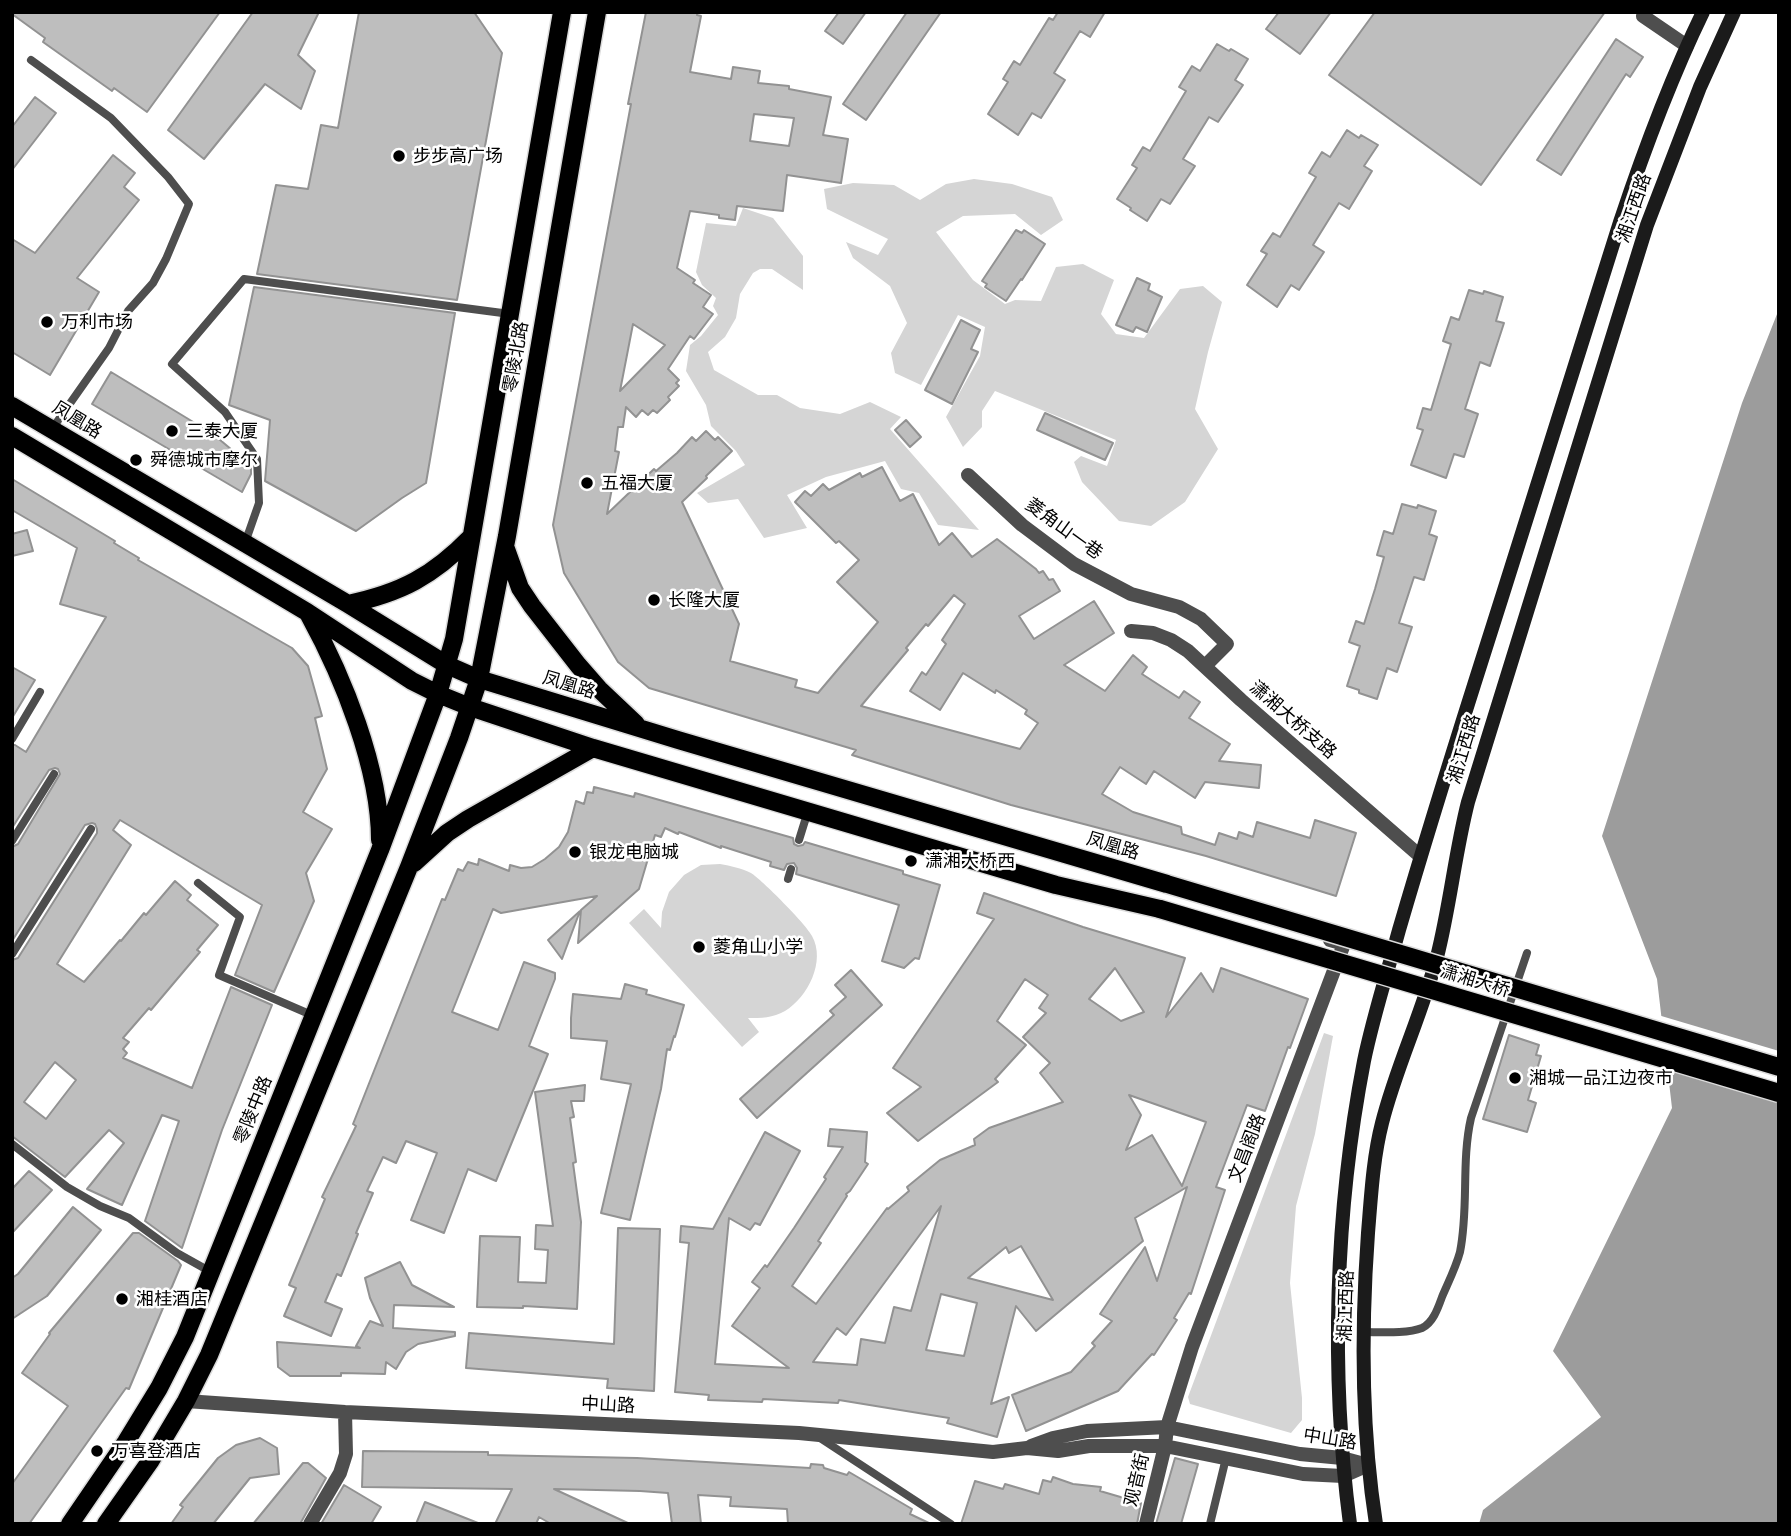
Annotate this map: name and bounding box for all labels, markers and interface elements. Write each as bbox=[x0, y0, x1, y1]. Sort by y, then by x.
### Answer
place label: 步步高广场 bbox=[413, 145, 503, 167]
marker: 步步高广场 bbox=[391, 148, 407, 164]
street label: 湘江西路 bbox=[1612, 170, 1656, 246]
place label: 万利市场 bbox=[61, 311, 133, 333]
marker: 万利市场 bbox=[39, 314, 55, 330]
street label: 零陵北路 bbox=[499, 320, 533, 394]
street label: 凤凰路 bbox=[48, 397, 106, 443]
place label: 三泰大厦 bbox=[186, 420, 258, 442]
marker: 三泰大厦 bbox=[164, 423, 180, 439]
place label: 舜德城市摩尔 bbox=[150, 449, 258, 471]
marker: 舜德城市摩尔 bbox=[128, 452, 144, 468]
place label: 五福大厦 bbox=[601, 472, 673, 494]
marker: 五福大厦 bbox=[579, 475, 595, 491]
street label: 菱角山一巷 bbox=[1021, 494, 1107, 564]
place label: 长隆大厦 bbox=[668, 589, 740, 611]
marker: 长隆大厦 bbox=[646, 592, 662, 608]
street label: 凤凰路 bbox=[540, 667, 598, 703]
street label: 潇湘大桥支路 bbox=[1245, 676, 1341, 764]
street label: 湘江西路 bbox=[1443, 711, 1485, 787]
street label: 凤凰路 bbox=[1084, 828, 1142, 864]
place label: 银龙电脑城 bbox=[589, 841, 679, 863]
marker: 银龙电脑城 bbox=[567, 844, 583, 860]
place label: 潇湘大桥西 bbox=[925, 850, 1015, 872]
marker: 潇湘大桥西 bbox=[903, 853, 919, 869]
place label: 菱角山小学 bbox=[713, 936, 803, 958]
marker: 菱角山小学 bbox=[691, 939, 707, 955]
street label: 潇湘大桥 bbox=[1437, 960, 1513, 1002]
place label: 湘城一品江边夜市 bbox=[1529, 1067, 1673, 1089]
marker: 湘城一品江边夜市 bbox=[1507, 1070, 1523, 1086]
street label: 零陵中路 bbox=[230, 1073, 276, 1147]
street label: 文昌阁路 bbox=[1224, 1111, 1270, 1185]
street label: 湘江西路 bbox=[1334, 1270, 1358, 1342]
place label: 湘桂酒店 bbox=[136, 1288, 208, 1310]
marker: 湘桂酒店 bbox=[114, 1291, 130, 1307]
street label: 中山路 bbox=[580, 1393, 636, 1417]
street label: 中山路 bbox=[1302, 1424, 1358, 1454]
place label: 万喜登酒店 bbox=[111, 1440, 201, 1462]
marker: 万喜登酒店 bbox=[89, 1443, 105, 1459]
street label: 观音街 bbox=[1120, 1451, 1154, 1509]

